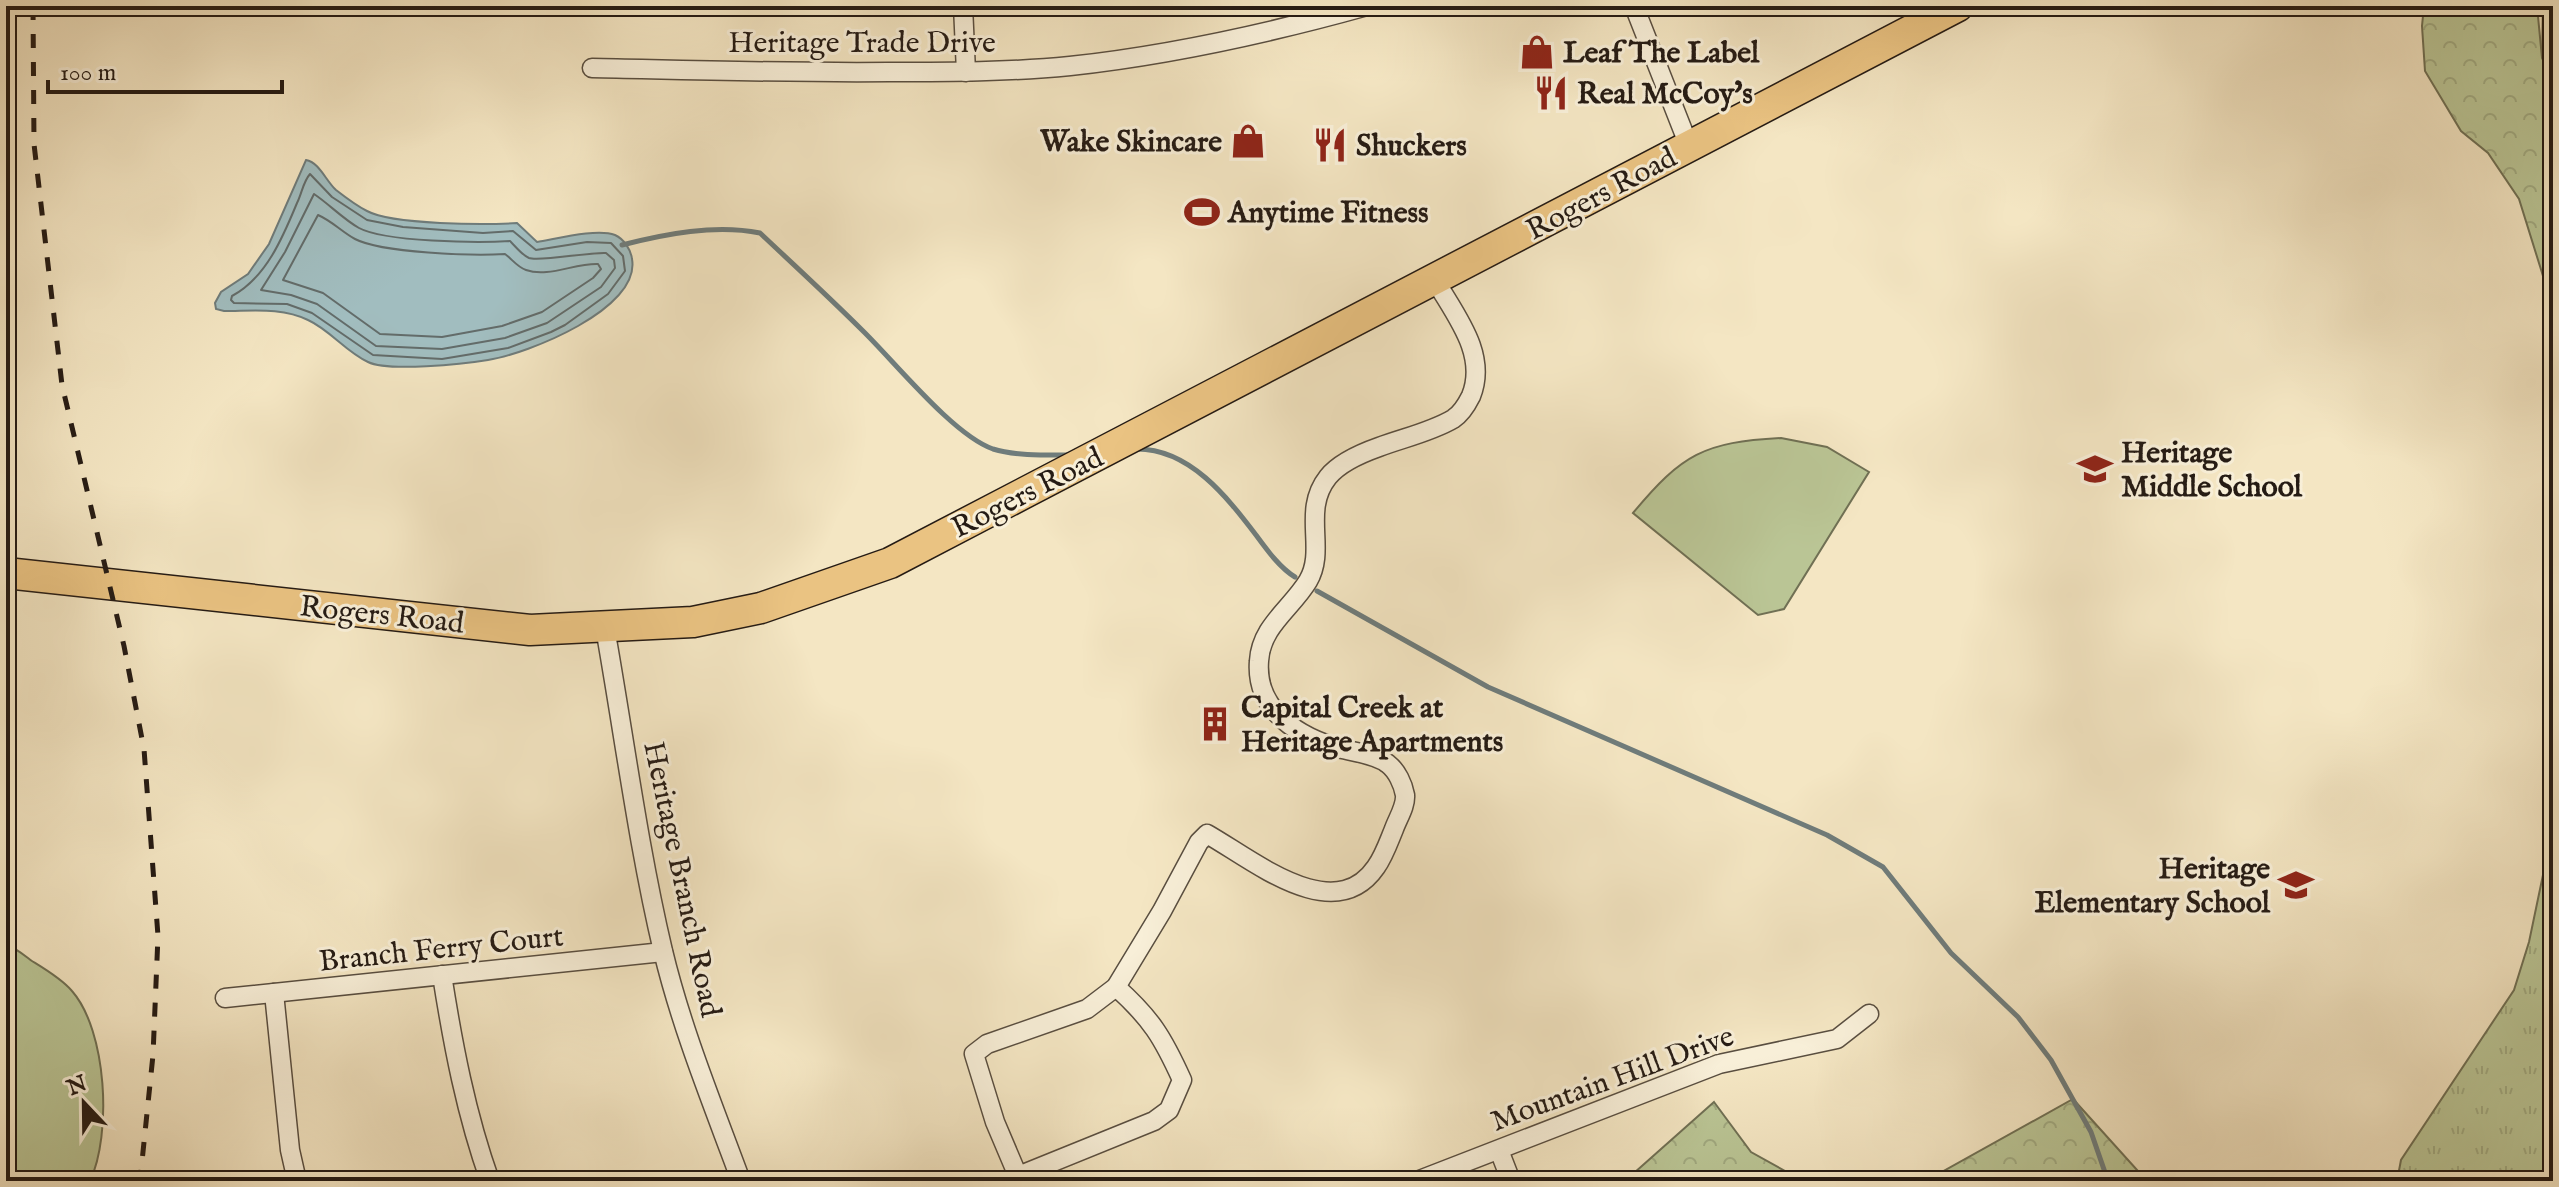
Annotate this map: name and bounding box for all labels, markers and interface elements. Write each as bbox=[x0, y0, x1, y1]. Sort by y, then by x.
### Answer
street label: Heritage Trade Drive bbox=[728, 25, 996, 63]
shop icon: Leaf The Label bbox=[1518, 33, 1556, 71]
place label: Leaf The Label bbox=[1563, 35, 1760, 73]
scale bar bbox=[48, 44, 282, 94]
text: 100 m bbox=[60, 58, 116, 89]
restaurant icon: Real McCoy's bbox=[1532, 74, 1570, 112]
place label: Real McCoy's bbox=[1577, 76, 1753, 114]
shop icon: Wake Skincare bbox=[1229, 122, 1267, 160]
place label: Wake Skincare bbox=[1039, 124, 1222, 162]
restaurant icon: Shuckers bbox=[1311, 126, 1349, 164]
place label: Shuckers bbox=[1356, 128, 1467, 166]
street label: Rogers Road bbox=[1520, 139, 1685, 250]
sports icon: Anytime Fitness bbox=[1183, 193, 1221, 231]
place label: Anytime Fitness bbox=[1227, 195, 1429, 233]
place label: Heritage Middle School bbox=[2121, 435, 2303, 507]
street label: Rogers Road bbox=[946, 439, 1111, 548]
school or university icon: Heritage Middle School bbox=[2076, 450, 2114, 488]
street label: Rogers Road bbox=[298, 588, 467, 644]
place label: Capital Creek at Heritage Apartments bbox=[1241, 690, 1503, 762]
building icon: Capital Creek at Heritage Apartments bbox=[1196, 705, 1234, 743]
street label: Heritage Branch Road bbox=[633, 738, 729, 1022]
place label: Heritage Elementary School bbox=[2034, 851, 2271, 923]
school or university icon: Heritage Elementary School bbox=[2277, 866, 2315, 904]
street label: Branch Ferry Court bbox=[317, 918, 565, 982]
street label: Mountain Hill Drive bbox=[1486, 1018, 1739, 1141]
north arrow bbox=[44, 1063, 124, 1143]
text: N bbox=[62, 1070, 91, 1103]

